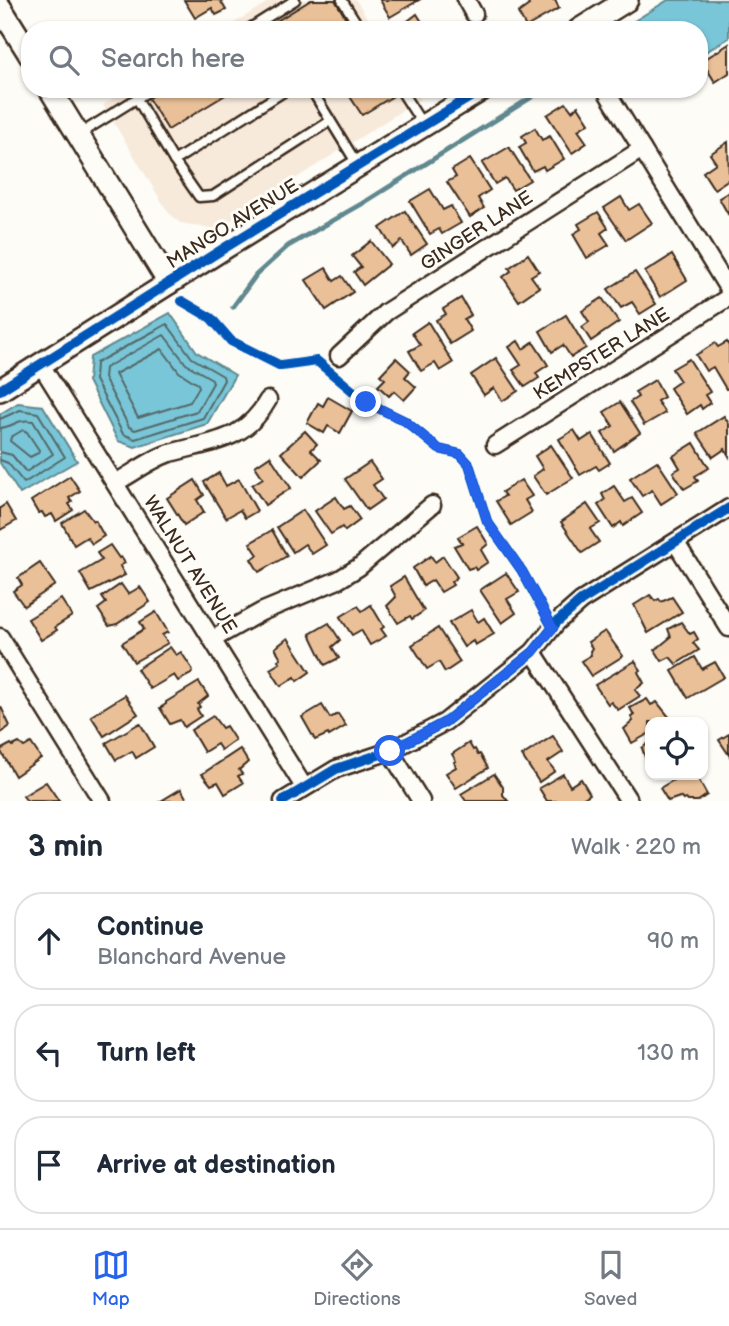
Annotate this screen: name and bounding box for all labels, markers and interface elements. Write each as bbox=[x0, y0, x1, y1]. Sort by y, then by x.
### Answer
search box bbox=[21, 21, 708, 98]
icon: search bbox=[45, 41, 83, 79]
text: Search here bbox=[101, 44, 245, 75]
street label: MANGO AVENUE bbox=[163, 174, 303, 274]
street label: GINGER LANE bbox=[416, 186, 537, 276]
street label: KEMPSTER LANE bbox=[529, 303, 674, 405]
route end bbox=[350, 386, 381, 417]
street label: WALNUT AVENUE bbox=[138, 492, 241, 638]
map controls bbox=[645, 717, 708, 780]
button: locate bbox=[645, 717, 708, 780]
route start bbox=[374, 735, 405, 766]
text: 3 min bbox=[28, 829, 103, 865]
text: Walk · 220 m bbox=[571, 833, 701, 861]
text: Continue bbox=[97, 912, 204, 943]
icon: ahead bbox=[30, 922, 68, 960]
text: 90 m bbox=[647, 927, 699, 955]
text: Blanchard Avenue bbox=[97, 943, 286, 971]
icon: left bbox=[30, 1034, 68, 1072]
text: Turn left bbox=[97, 1038, 196, 1069]
text: 130 m bbox=[637, 1039, 699, 1067]
icon: arrive bbox=[30, 1146, 68, 1184]
text: Arrive at destination bbox=[97, 1150, 336, 1181]
tab: Map bbox=[92, 1246, 130, 1311]
tab: Directions bbox=[313, 1246, 401, 1311]
tab: Saved bbox=[584, 1246, 637, 1311]

